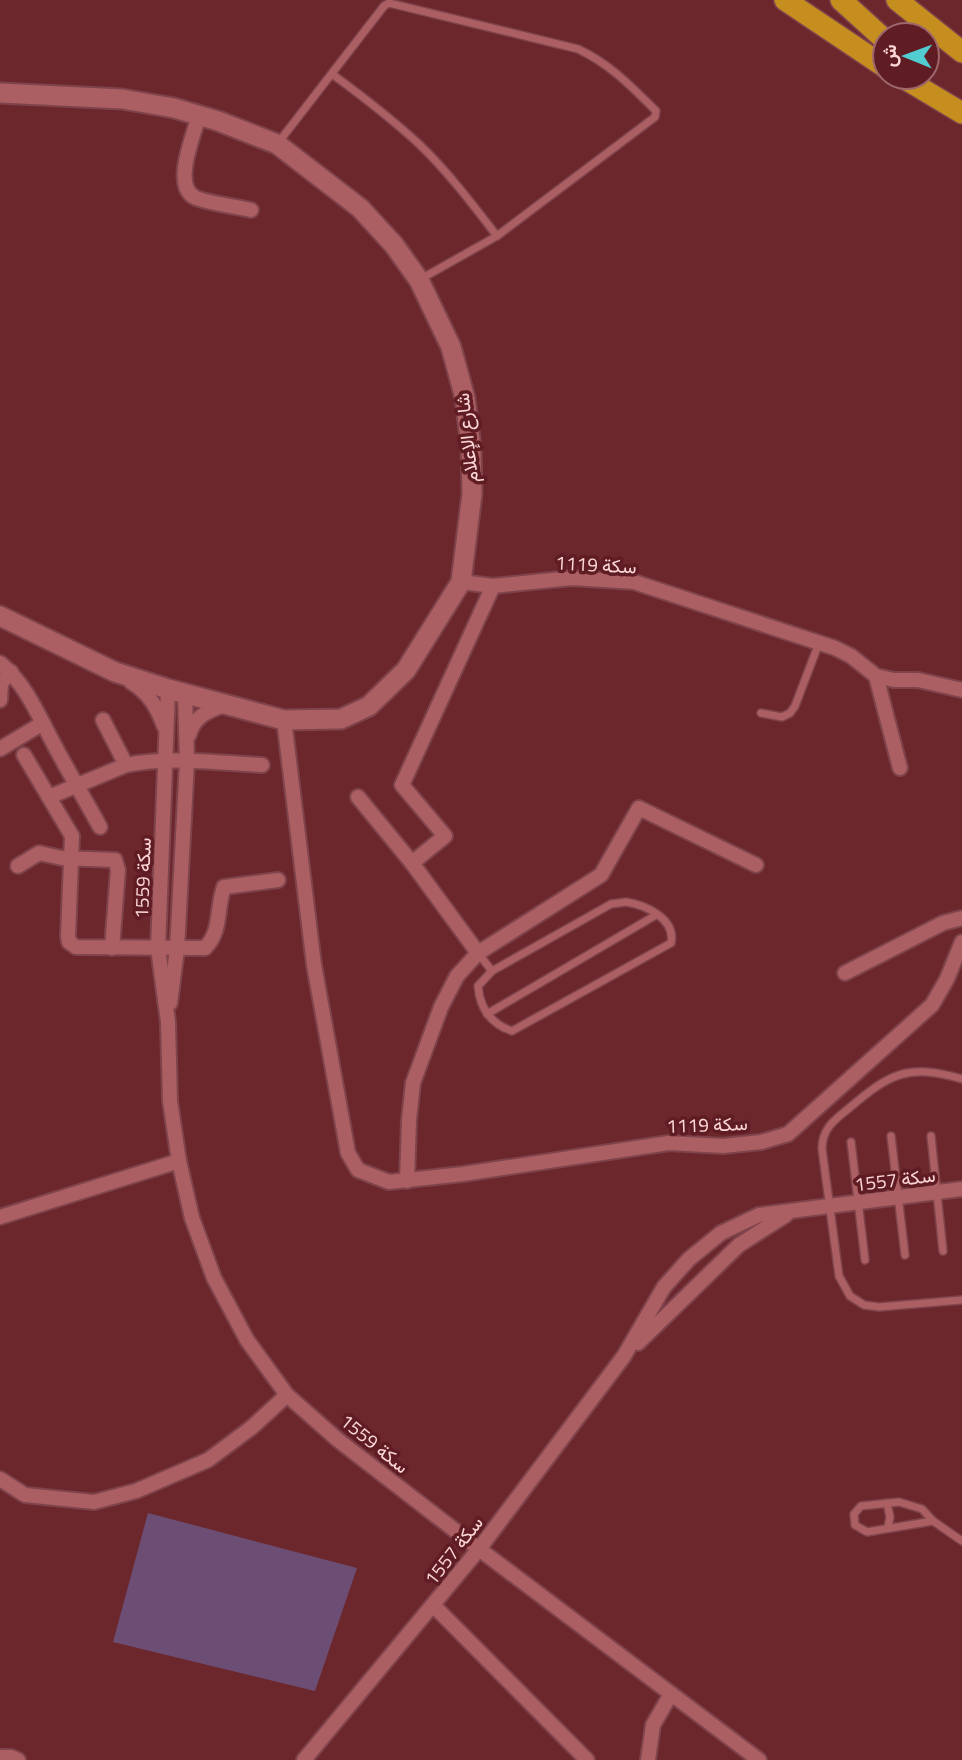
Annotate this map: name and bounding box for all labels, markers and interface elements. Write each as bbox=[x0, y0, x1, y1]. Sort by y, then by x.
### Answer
north arrow bbox=[871, 21, 941, 91]
text: ش bbox=[874, 44, 903, 67]
street label: شارع الإعلام bbox=[447, 392, 485, 484]
street label: سكة 1119 bbox=[555, 547, 637, 581]
street label: سكة 1559 bbox=[126, 837, 158, 919]
street label: سكة 1119 bbox=[666, 1108, 748, 1140]
street label: سكة 1557 bbox=[853, 1160, 937, 1198]
street label: سكة 1559 bbox=[334, 1406, 416, 1480]
street label: سكة 1557 bbox=[417, 1509, 489, 1591]

